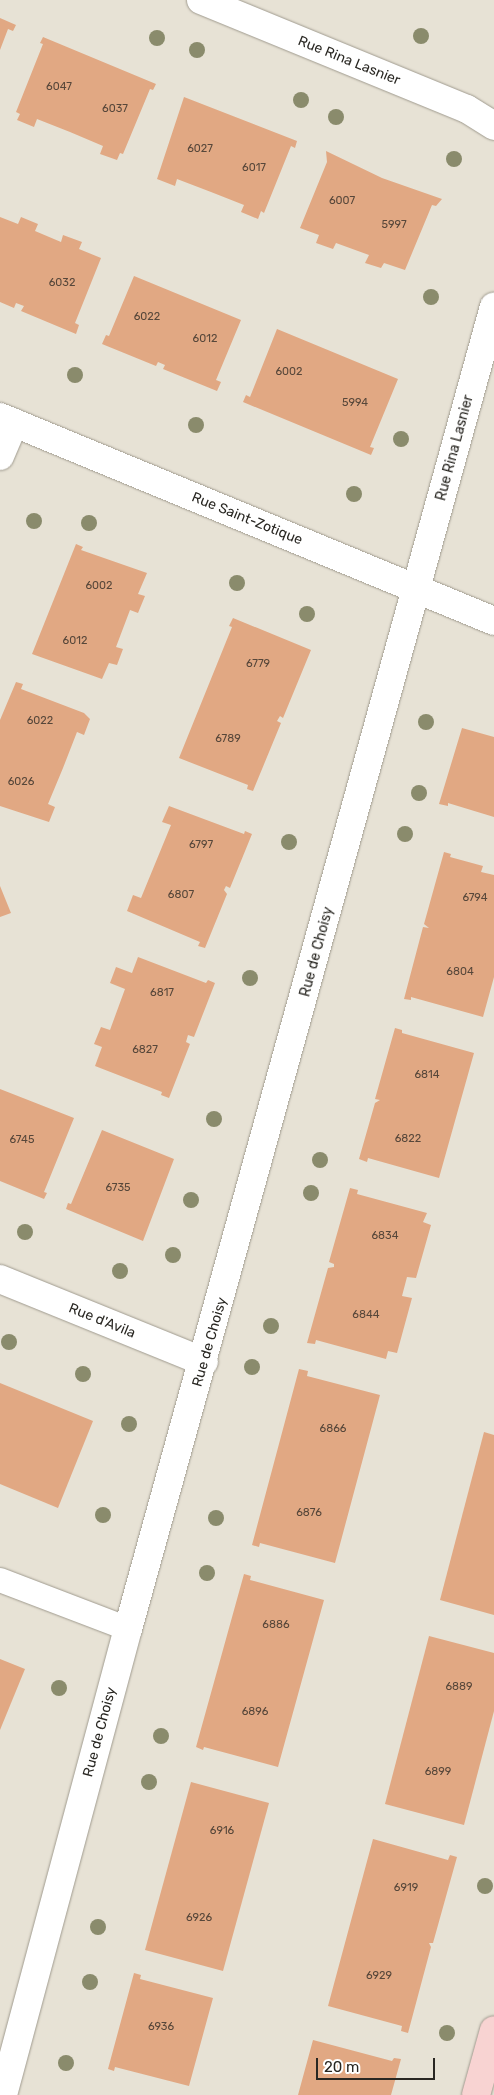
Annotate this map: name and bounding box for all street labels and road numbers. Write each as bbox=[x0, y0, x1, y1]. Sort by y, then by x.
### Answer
street label: Rue Rina Lasnier bbox=[295, 33, 403, 89]
street label: Rue Rina Lasnier bbox=[433, 393, 477, 503]
street label: Rue Saint-Zotique bbox=[189, 489, 305, 549]
street label: Rue de Choisy bbox=[297, 905, 337, 999]
street label: Rue de Choisy bbox=[189, 1295, 231, 1389]
street label: Rue d'Avila bbox=[66, 1300, 138, 1342]
street label: Rue de Choisy bbox=[80, 1685, 120, 1779]

